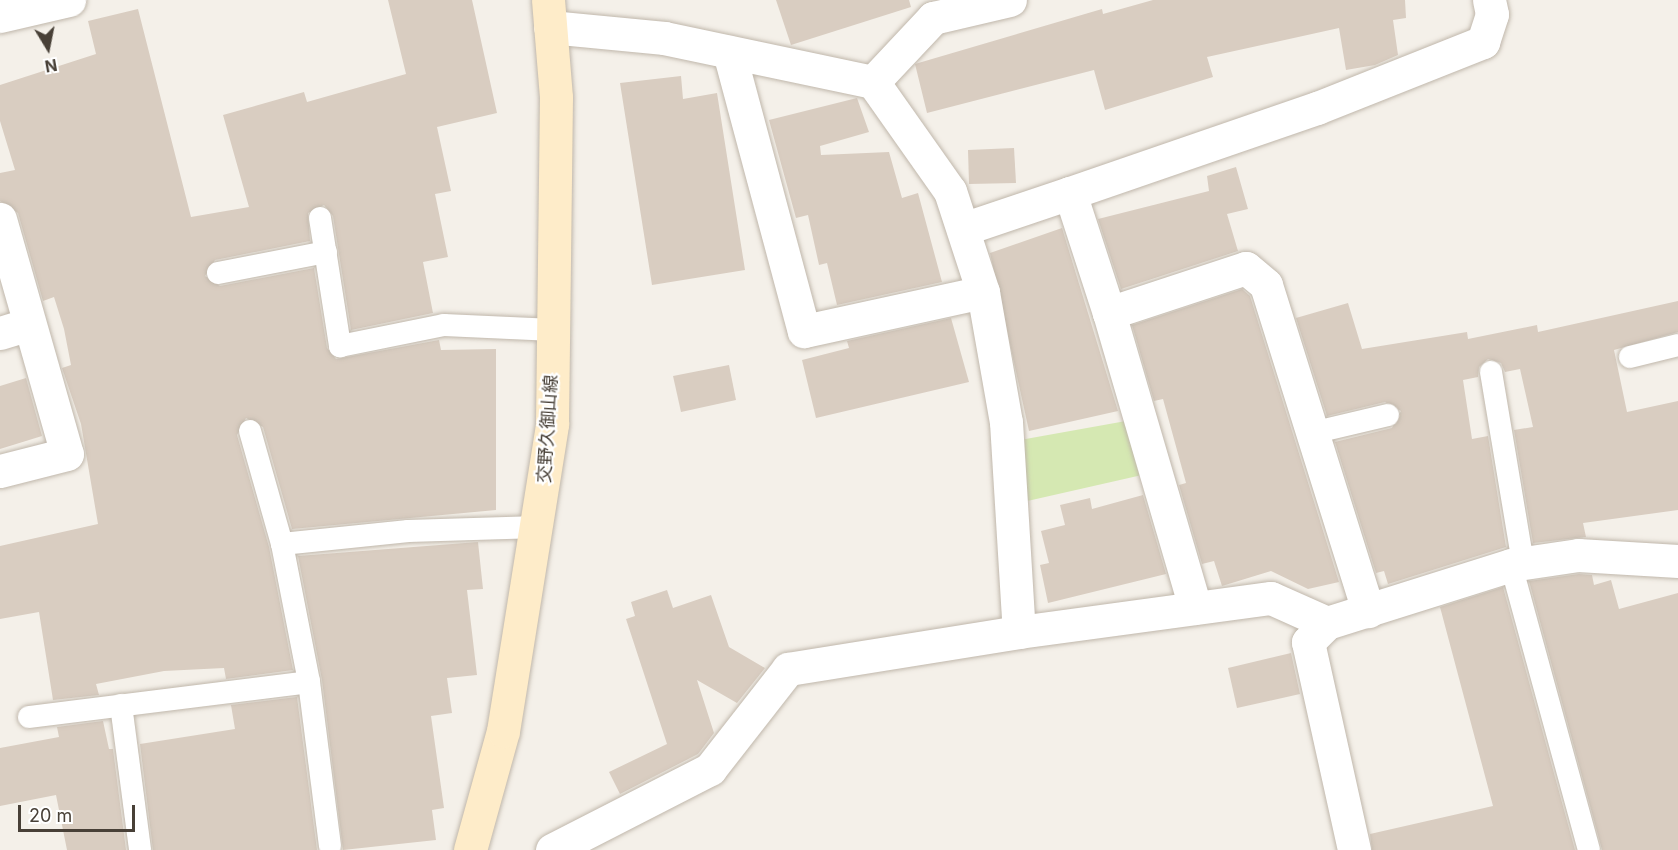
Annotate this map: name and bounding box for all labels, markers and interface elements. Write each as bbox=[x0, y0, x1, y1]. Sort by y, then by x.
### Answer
north arrow bbox=[18, 18, 78, 78]
text: N bbox=[43, 55, 59, 77]
street label: 交野久御山線 bbox=[533, 374, 563, 484]
scale bar bbox=[21, 793, 138, 831]
text: 20 m bbox=[29, 805, 72, 826]

